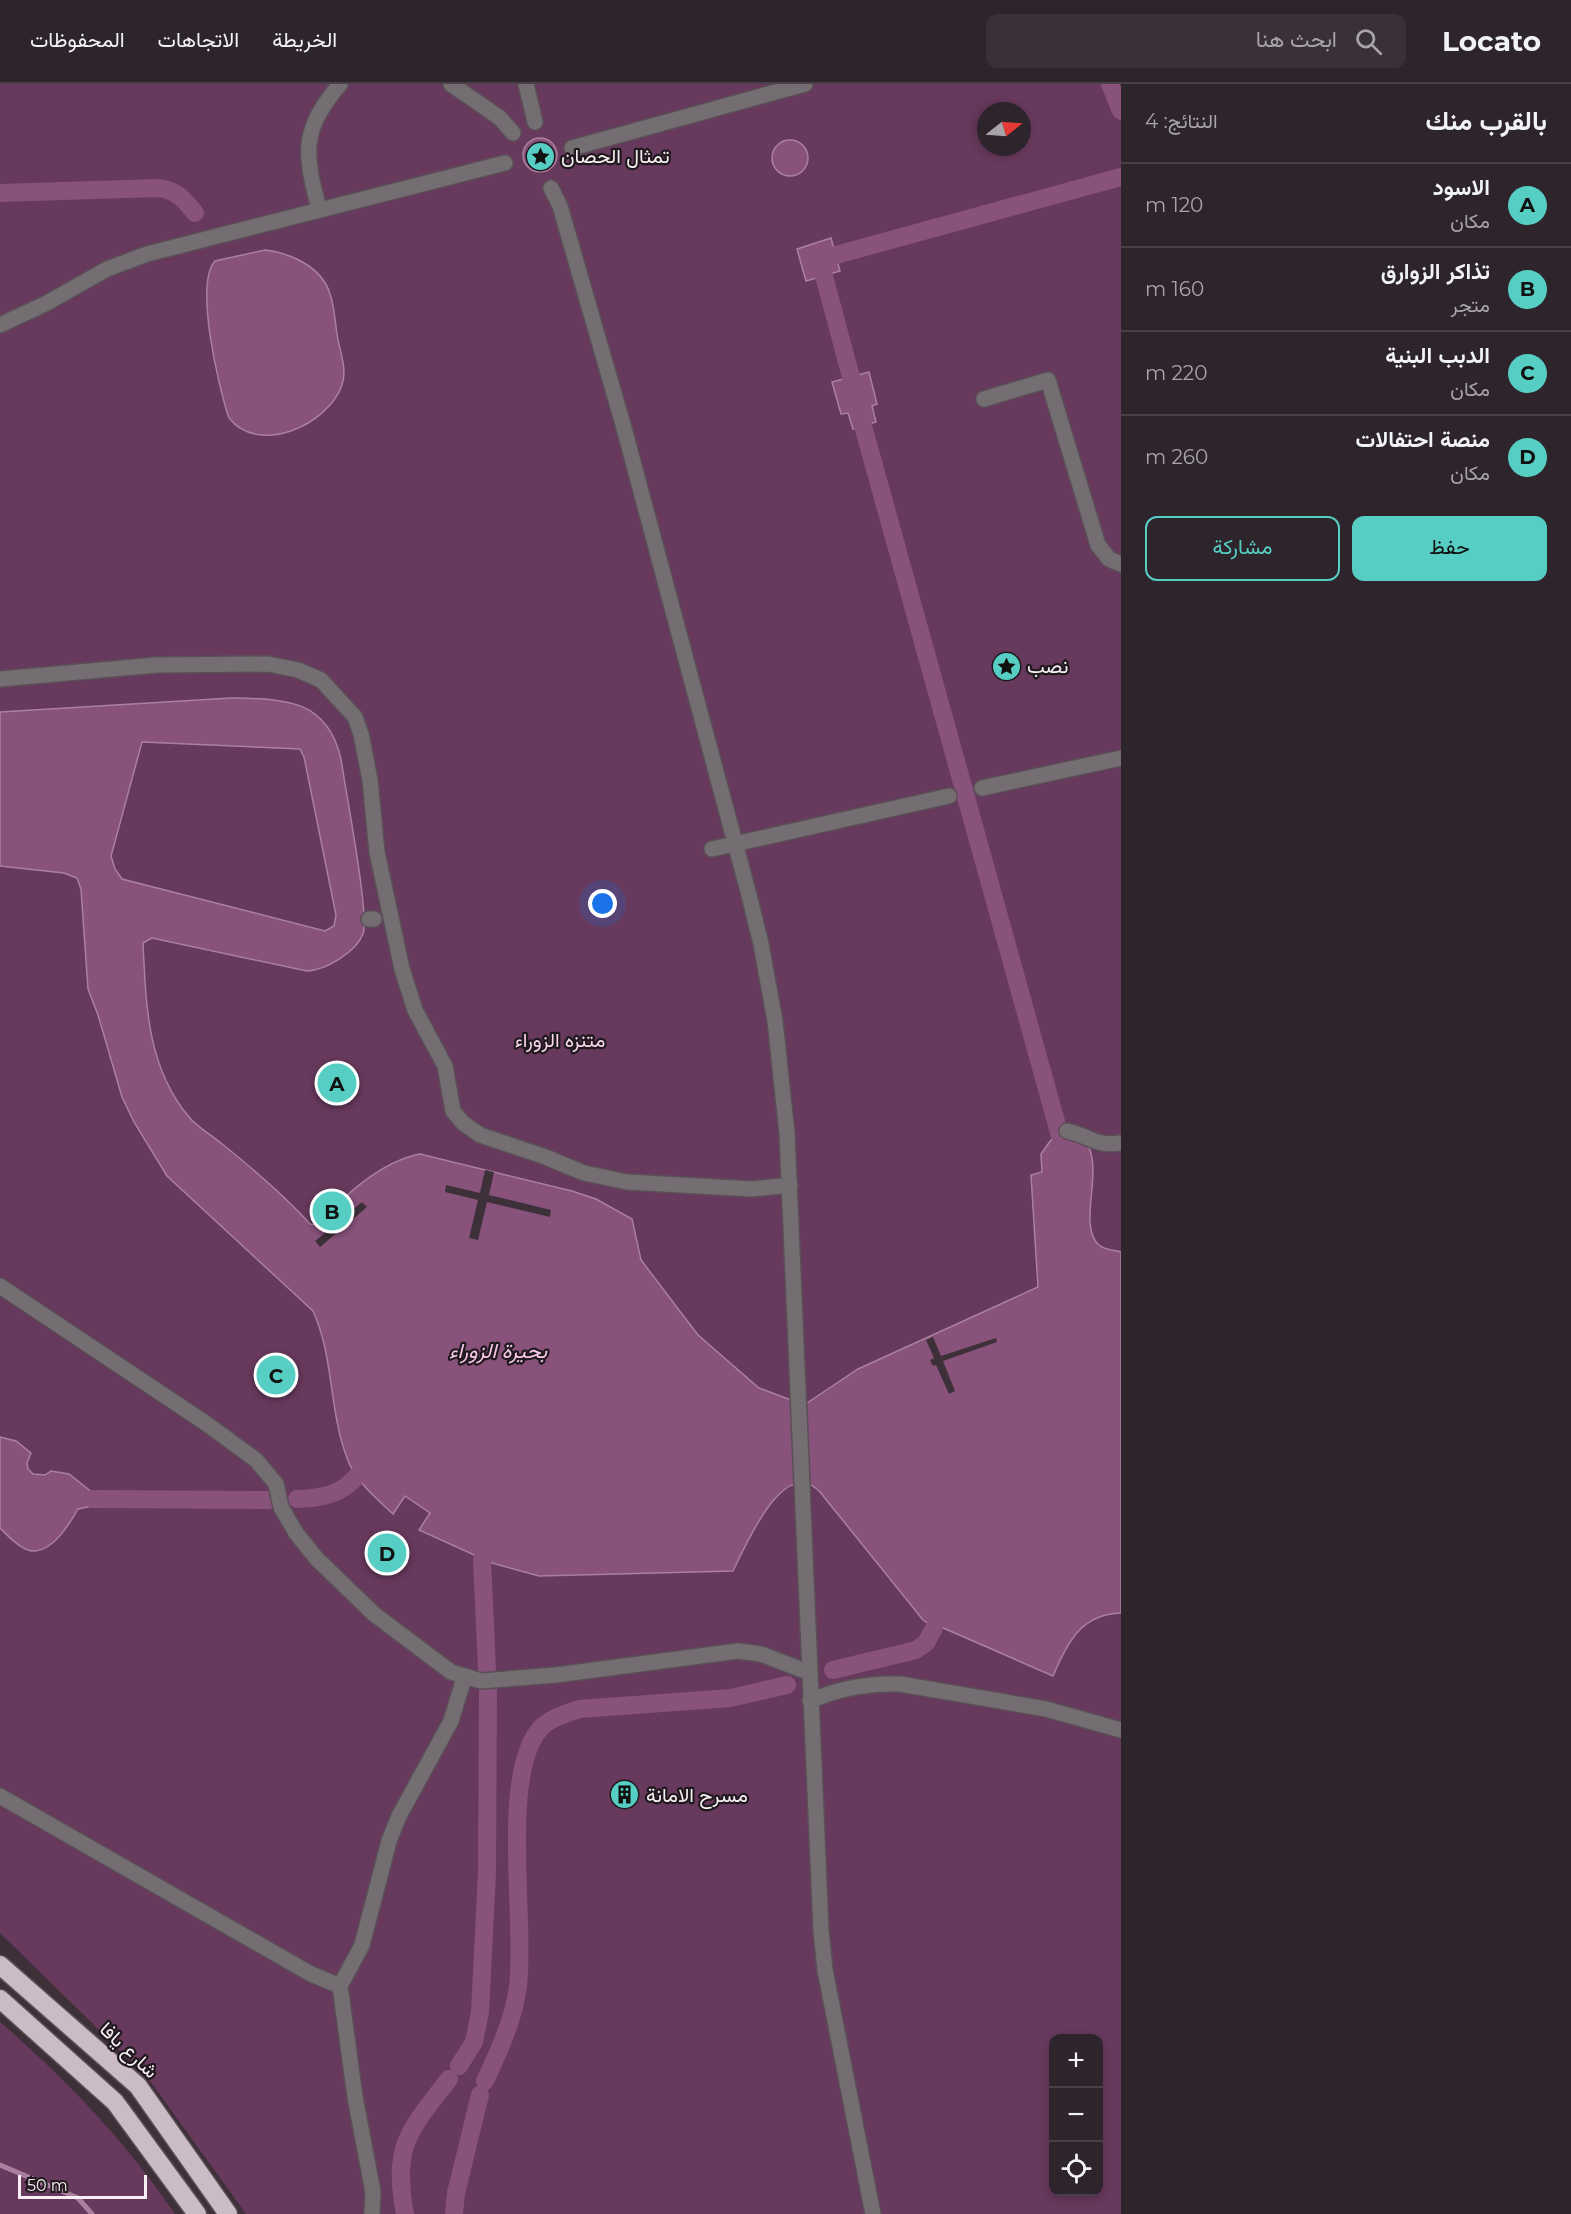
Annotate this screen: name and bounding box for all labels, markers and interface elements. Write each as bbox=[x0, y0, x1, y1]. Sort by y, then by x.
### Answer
search box bbox=[986, 14, 1406, 68]
text: Locato bbox=[1442, 24, 1541, 58]
icon: search bbox=[1352, 25, 1385, 58]
text: ابحث هنا bbox=[1256, 26, 1337, 53]
text: المحفوظات bbox=[30, 27, 125, 52]
text: الاتجاهات bbox=[158, 27, 239, 52]
text: الخريطة bbox=[272, 27, 337, 52]
north arrow bbox=[977, 102, 1031, 156]
text: بالقرب منك bbox=[1425, 105, 1547, 137]
text: النتائج: 4 bbox=[1145, 109, 1218, 133]
place icon: تمثال الحصان bbox=[524, 140, 556, 172]
place label: تمثال الحصان bbox=[561, 144, 670, 168]
text: الاسود bbox=[1433, 174, 1490, 201]
text: 120 m bbox=[1145, 193, 1203, 217]
text: A bbox=[1520, 193, 1535, 217]
text: مكان bbox=[1450, 209, 1490, 233]
text: تذاكر الزوارق bbox=[1381, 258, 1490, 285]
text: 160 m bbox=[1145, 277, 1204, 301]
text: B bbox=[1520, 277, 1535, 301]
text: متجر bbox=[1451, 293, 1490, 317]
text: الدبب البنية bbox=[1385, 342, 1490, 369]
text: 220 m bbox=[1145, 361, 1207, 385]
text: C bbox=[1520, 361, 1535, 385]
text: مكان bbox=[1450, 377, 1490, 401]
text: منصة احتفالات bbox=[1356, 426, 1490, 453]
text: 260 m bbox=[1145, 445, 1208, 469]
text: D bbox=[1519, 445, 1536, 469]
text: مكان bbox=[1450, 461, 1490, 485]
button: مشاركة bbox=[1145, 516, 1340, 581]
button: حفظ bbox=[1352, 516, 1547, 581]
place icon: نصب bbox=[990, 650, 1022, 682]
place label: نصب bbox=[1027, 654, 1068, 678]
your location bbox=[588, 889, 617, 918]
park label: متنزه الزوراء bbox=[515, 1028, 605, 1053]
pin: A bbox=[318, 1060, 356, 1106]
pin: B bbox=[312, 1188, 352, 1234]
water label: بحيرة الزوراء bbox=[449, 1338, 548, 1364]
pin: C bbox=[256, 1352, 296, 1398]
pin: D bbox=[368, 1530, 406, 1576]
building icon: مسرح الامانة bbox=[609, 1779, 641, 1811]
place label: مسرح الامانة bbox=[646, 1783, 748, 1809]
street label: شارع يافا bbox=[93, 2017, 163, 2085]
map controls bbox=[1049, 2034, 1103, 2196]
button: + bbox=[1049, 2034, 1103, 2088]
button: − bbox=[1049, 2088, 1103, 2142]
button: locate bbox=[1049, 2142, 1103, 2196]
scale bar bbox=[18, 2172, 147, 2200]
text: 50 m bbox=[27, 2176, 68, 2195]

